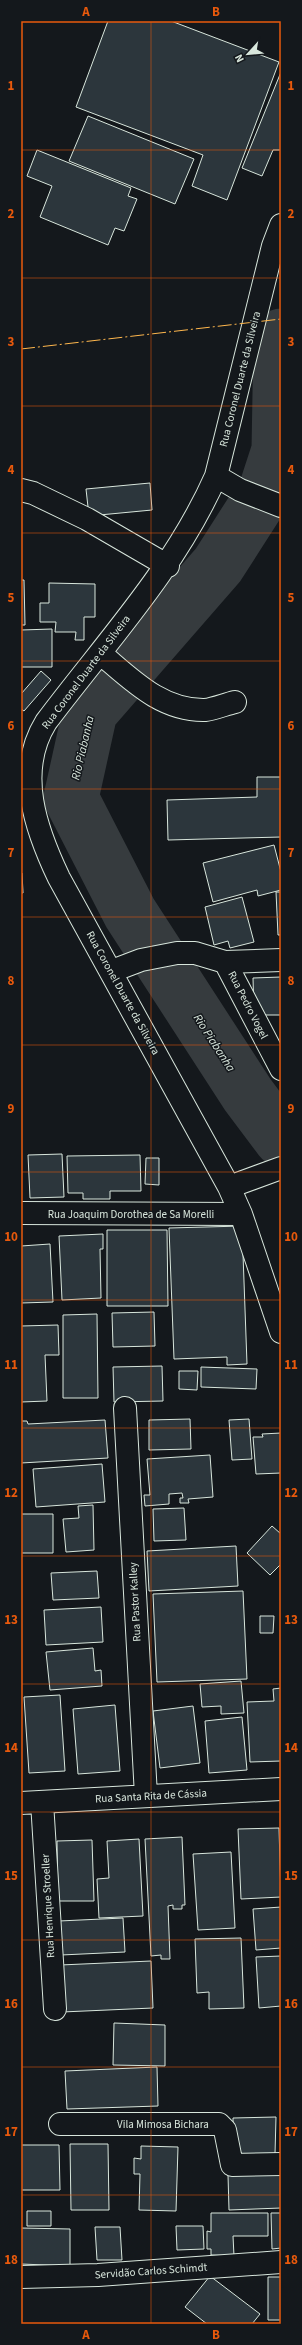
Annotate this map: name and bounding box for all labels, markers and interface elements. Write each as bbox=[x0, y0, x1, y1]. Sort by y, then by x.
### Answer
text: A bbox=[81, 3, 90, 21]
text: B bbox=[212, 3, 220, 21]
north arrow bbox=[228, 34, 268, 74]
text: N bbox=[231, 52, 248, 65]
text: 1 bbox=[8, 77, 15, 95]
text: 1 bbox=[288, 77, 295, 95]
text: 2 bbox=[8, 205, 15, 223]
text: 2 bbox=[288, 205, 295, 223]
street label: Rua Coronel Duarte da Silveira bbox=[216, 310, 264, 448]
text: 3 bbox=[8, 333, 15, 351]
text: 3 bbox=[288, 333, 295, 351]
text: 4 bbox=[8, 461, 15, 479]
text: 4 bbox=[288, 461, 295, 479]
text: 5 bbox=[8, 589, 15, 607]
text: 5 bbox=[288, 589, 295, 607]
street label: Rua Coronel Duarte da Silveira bbox=[38, 612, 134, 732]
water label: Rio Piabanha bbox=[67, 713, 99, 782]
text: 6 bbox=[8, 717, 15, 735]
text: 6 bbox=[288, 717, 295, 735]
text: 7 bbox=[8, 844, 15, 862]
text: 7 bbox=[288, 844, 295, 862]
street label: Rua Coronel Duarte da Silveira bbox=[83, 928, 163, 1058]
street label: Rua Pedro Vogel bbox=[224, 968, 272, 1042]
text: 8 bbox=[8, 972, 15, 990]
text: 8 bbox=[288, 972, 295, 990]
water label: Rio Piabanha bbox=[189, 1011, 239, 1076]
text: 9 bbox=[8, 1100, 15, 1118]
text: 9 bbox=[288, 1100, 295, 1118]
street label: Rua Joaquim Dorothea de Sa Morelli bbox=[48, 1207, 214, 1222]
text: 10 bbox=[4, 1228, 18, 1246]
text: 10 bbox=[284, 1228, 298, 1246]
text: 11 bbox=[4, 1356, 18, 1374]
text: 11 bbox=[284, 1356, 298, 1374]
text: 12 bbox=[4, 1484, 18, 1502]
text: 12 bbox=[284, 1484, 298, 1502]
street label: Rua Pastor Kalley bbox=[125, 1562, 145, 1642]
text: 13 bbox=[4, 1611, 18, 1629]
text: 13 bbox=[284, 1611, 298, 1629]
text: 14 bbox=[4, 1739, 18, 1757]
text: 14 bbox=[284, 1739, 298, 1757]
street label: Rua Santa Rita de Cássia bbox=[95, 1786, 207, 1806]
street label: Rua Henrique Stroeller bbox=[38, 1853, 58, 1958]
text: 15 bbox=[4, 1867, 18, 1885]
text: 15 bbox=[284, 1867, 298, 1885]
text: 16 bbox=[4, 1995, 18, 2013]
text: 16 bbox=[284, 1995, 298, 2013]
street label: Vila Mimosa Bichara bbox=[117, 2117, 209, 2132]
text: 17 bbox=[4, 2123, 18, 2141]
text: 17 bbox=[284, 2123, 298, 2141]
text: 18 bbox=[4, 2251, 18, 2269]
text: 18 bbox=[284, 2251, 298, 2269]
street label: Servidão Carlos Schimdt bbox=[94, 2260, 208, 2282]
text: A bbox=[81, 2326, 90, 2344]
text: B bbox=[212, 2326, 220, 2344]

